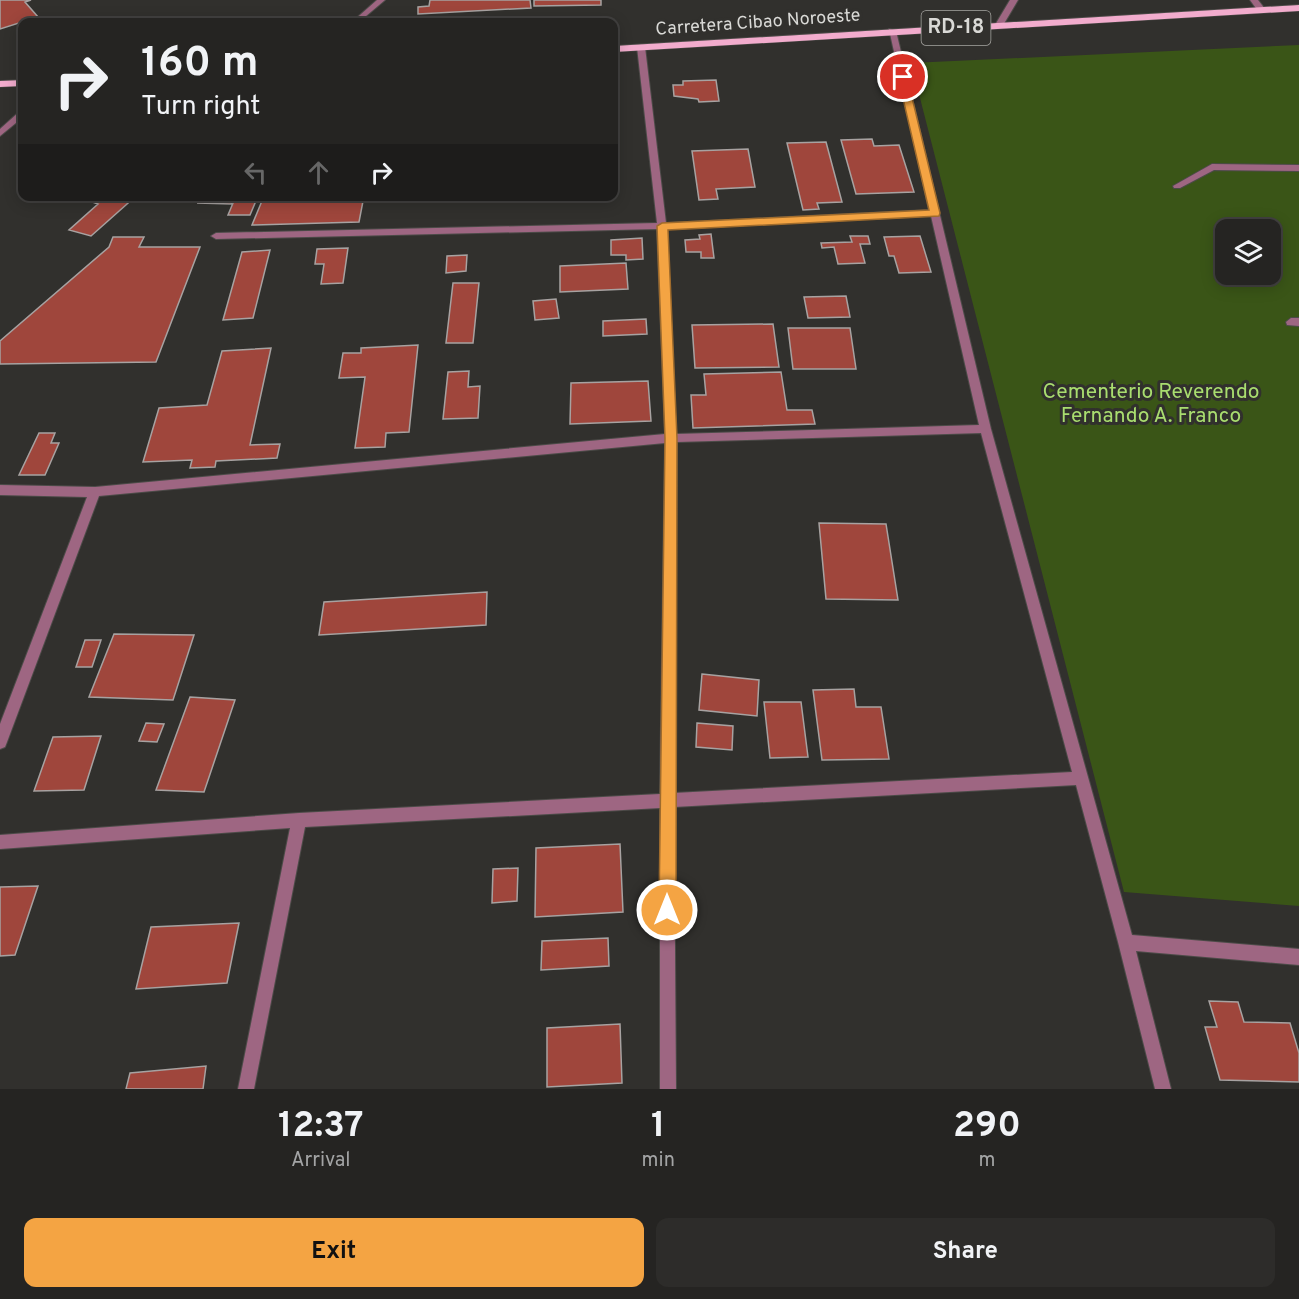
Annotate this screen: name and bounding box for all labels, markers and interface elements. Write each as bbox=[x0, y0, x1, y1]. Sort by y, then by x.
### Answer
street label: Carretera Cibao Noroeste bbox=[655, 4, 861, 42]
road number: RD-18 bbox=[922, 11, 990, 45]
text: 160 m bbox=[141, 38, 259, 91]
icon: right bbox=[42, 42, 120, 120]
pin bbox=[877, 51, 928, 102]
icon: arrive bbox=[886, 60, 919, 93]
text: Turn right bbox=[141, 90, 260, 124]
icon: left bbox=[239, 156, 272, 189]
icon: ahead bbox=[302, 156, 335, 189]
icon: right bbox=[365, 156, 398, 189]
map controls bbox=[1215, 219, 1281, 285]
button: layers bbox=[1215, 219, 1281, 285]
park label: Cementerio Reverendo Fernando A. Franco bbox=[1043, 379, 1259, 430]
position arrow bbox=[635, 878, 699, 942]
text: 12:37 bbox=[278, 1104, 364, 1150]
text: 1 bbox=[651, 1104, 665, 1150]
text: 290 bbox=[953, 1104, 1021, 1150]
text: Arrival bbox=[291, 1148, 351, 1174]
text: min bbox=[642, 1148, 675, 1174]
text: m bbox=[978, 1148, 995, 1174]
button: Exit bbox=[24, 1218, 644, 1287]
button: Share bbox=[656, 1218, 1275, 1287]

